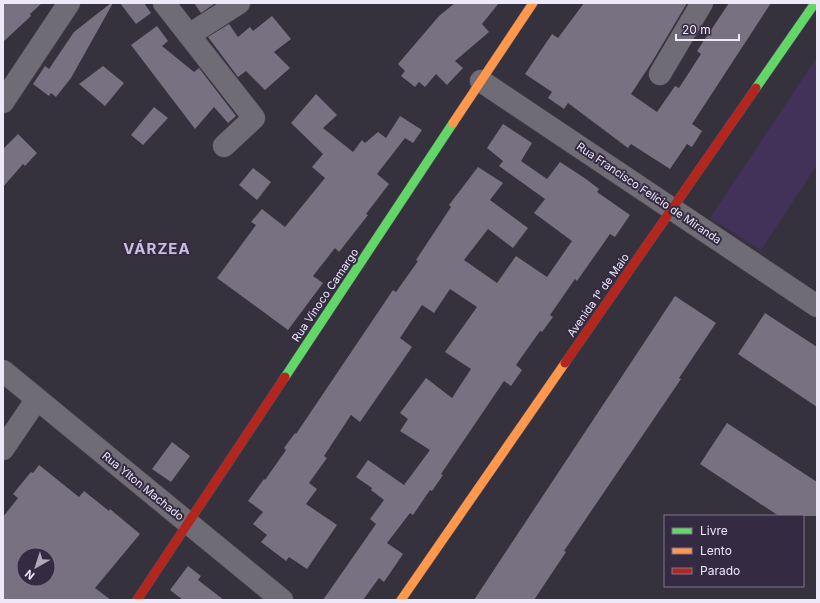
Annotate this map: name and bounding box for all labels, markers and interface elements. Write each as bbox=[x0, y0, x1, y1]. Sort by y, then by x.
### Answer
scale bar bbox=[676, 16, 739, 42]
text: 20 m bbox=[682, 22, 711, 37]
street label: Rua Francisco Felício de Miranda bbox=[574, 139, 724, 247]
district label: VÁRZEA bbox=[123, 239, 191, 258]
street label: Rua Vinoco Camargo bbox=[289, 245, 362, 344]
street label: Avenida 1º de Maio bbox=[564, 250, 632, 339]
street label: Rua Ylton Machado bbox=[99, 449, 187, 524]
legend bbox=[664, 515, 804, 587]
text: Livre bbox=[700, 523, 728, 538]
text: Lento bbox=[700, 543, 732, 558]
north arrow bbox=[16, 547, 56, 587]
text: Parado bbox=[700, 563, 740, 578]
text: N bbox=[22, 567, 37, 583]

